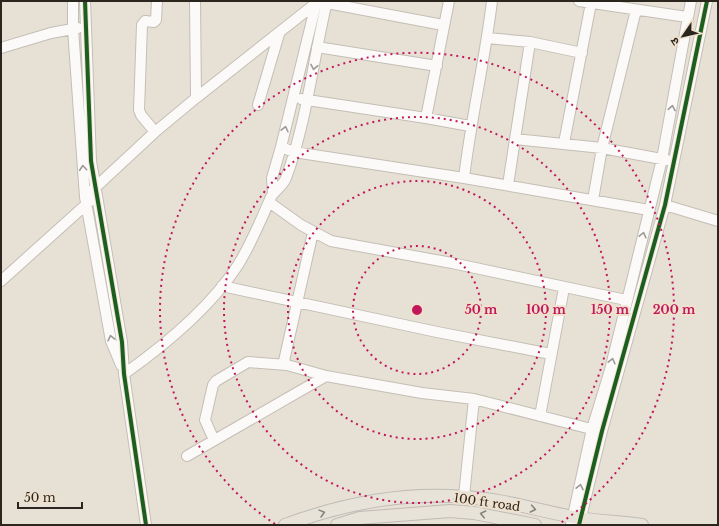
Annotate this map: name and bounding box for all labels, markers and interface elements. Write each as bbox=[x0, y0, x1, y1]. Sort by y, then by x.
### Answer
north arrow bbox=[663, 16, 703, 56]
text: उ bbox=[667, 35, 682, 48]
one-way arrow bbox=[310, 63, 318, 70]
one-way arrow bbox=[667, 105, 675, 111]
one-way arrow bbox=[281, 126, 289, 132]
one-way arrow bbox=[78, 165, 87, 171]
one-way arrow bbox=[638, 232, 647, 239]
text: 50 m bbox=[465, 302, 498, 317]
text: 100 m bbox=[526, 302, 567, 317]
text: 150 m bbox=[591, 302, 630, 317]
text: 200 m bbox=[653, 302, 696, 317]
centre of rings bbox=[410, 303, 424, 317]
one-way arrow bbox=[108, 334, 116, 341]
one-way arrow bbox=[607, 358, 615, 364]
scale bar bbox=[18, 484, 82, 510]
one-way arrow bbox=[575, 484, 583, 490]
text: 50 m bbox=[24, 490, 56, 505]
street label: 100 ft road bbox=[453, 490, 521, 514]
one-way arrow bbox=[530, 504, 537, 513]
one-way arrow bbox=[318, 509, 325, 518]
one-way arrow bbox=[479, 511, 486, 519]

